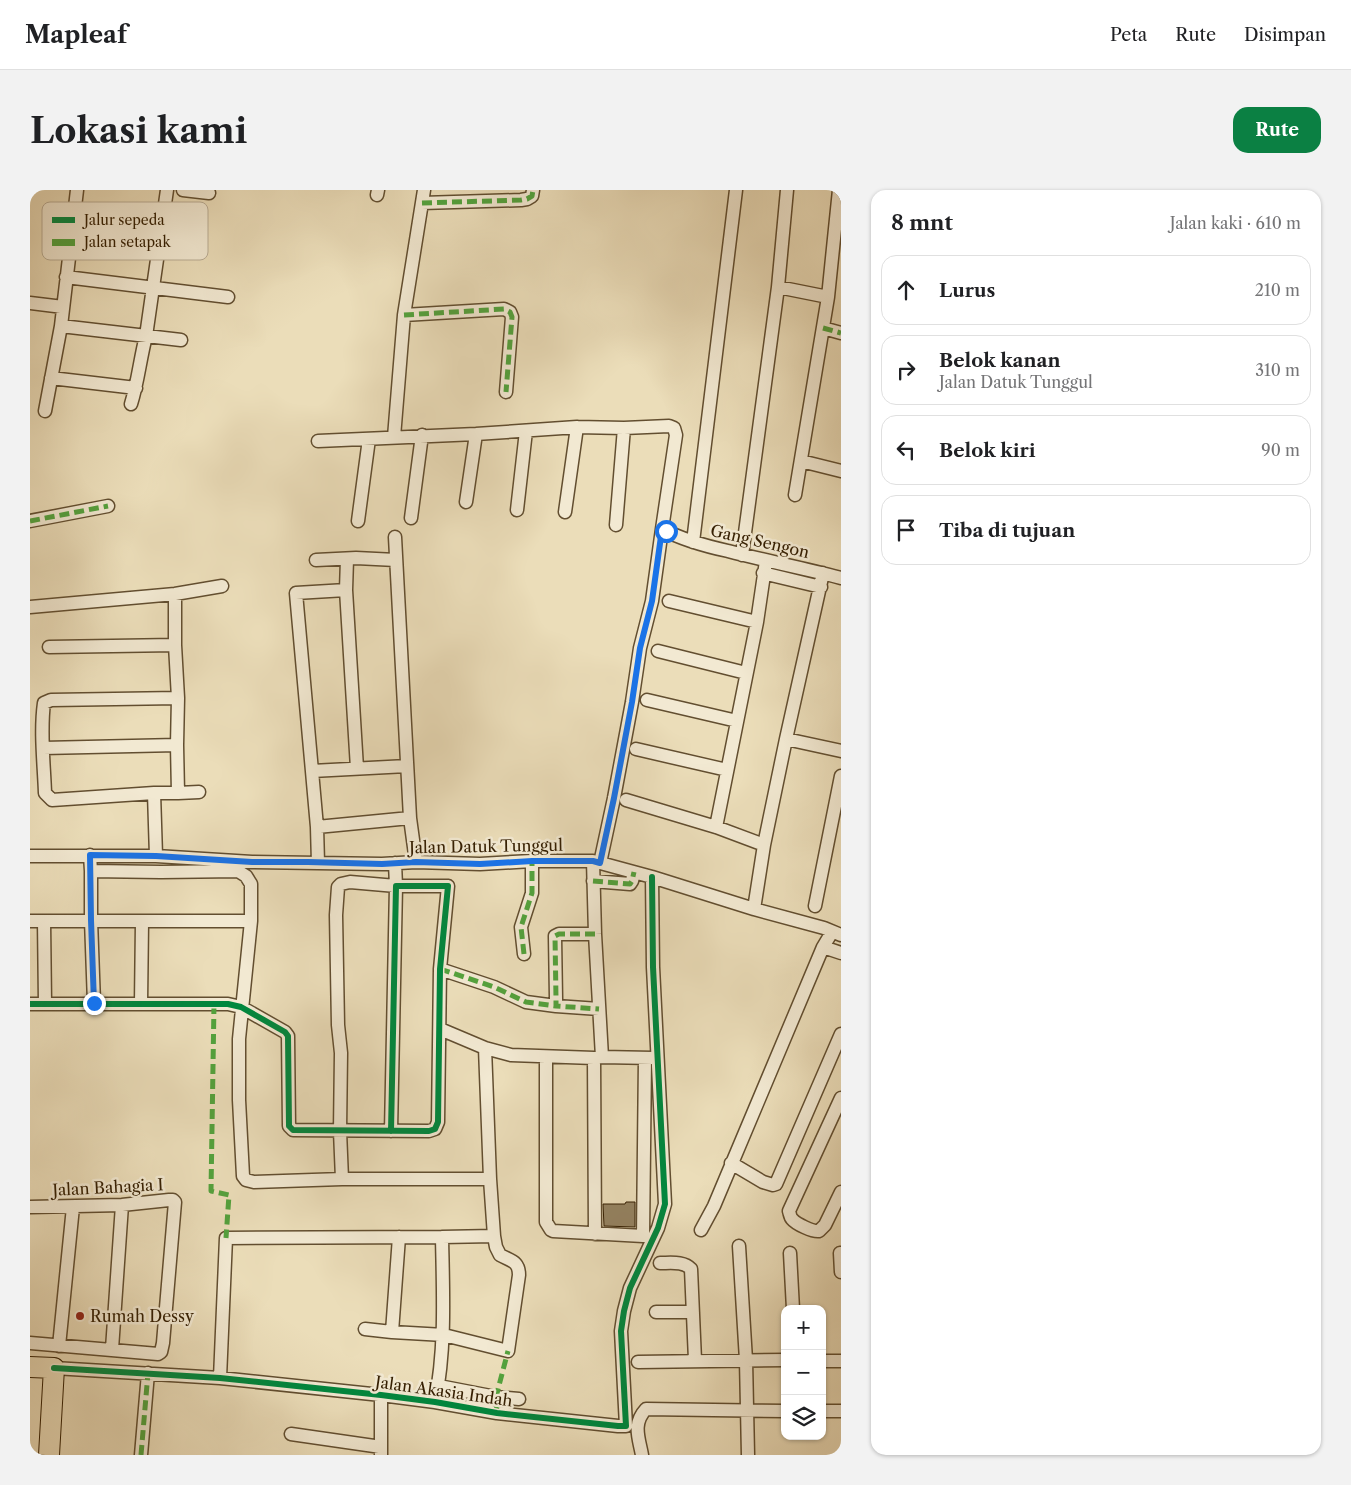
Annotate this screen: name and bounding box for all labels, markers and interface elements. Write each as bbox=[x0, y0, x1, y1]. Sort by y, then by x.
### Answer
text: Mapleaf bbox=[25, 20, 127, 49]
text: Peta bbox=[1110, 24, 1147, 46]
text: Rute bbox=[1175, 24, 1216, 46]
text: Disimpan bbox=[1244, 24, 1326, 46]
button: Rute bbox=[1233, 107, 1321, 153]
text: Lokasi kami bbox=[30, 109, 247, 152]
legend bbox=[42, 202, 208, 260]
text: 8 mnt bbox=[891, 210, 953, 235]
text: Jalur sepeda bbox=[82, 211, 165, 229]
text: Jalan kaki · 610 m bbox=[1170, 213, 1301, 233]
text: Jalan setapak bbox=[82, 233, 171, 251]
icon: ahead bbox=[892, 276, 920, 304]
text: Lurus bbox=[939, 279, 995, 302]
text: 210 m bbox=[1255, 280, 1300, 300]
text: Belok kanan bbox=[939, 349, 1061, 372]
icon: right bbox=[892, 356, 920, 384]
text: 310 m bbox=[1255, 360, 1300, 380]
text: Jalan Datuk Tunggul bbox=[939, 372, 1093, 392]
icon: left bbox=[892, 436, 920, 464]
text: Belok kiri bbox=[939, 439, 1036, 462]
text: 90 m bbox=[1261, 440, 1300, 460]
icon: arrive bbox=[892, 516, 920, 544]
text: Tiba di tujuan bbox=[939, 519, 1075, 542]
route start bbox=[655, 520, 678, 543]
street label: Gang Sengon bbox=[709, 520, 811, 562]
street label: Jalan Datuk Tunggul bbox=[406, 835, 563, 857]
route end bbox=[83, 992, 106, 1015]
street label: Jalan Bahagia I bbox=[49, 1174, 164, 1200]
map controls bbox=[781, 1305, 826, 1440]
button: + bbox=[781, 1305, 826, 1350]
place label: Rumah Dessy bbox=[90, 1306, 195, 1326]
marker: Rumah Dessy bbox=[74, 1310, 86, 1322]
button: − bbox=[781, 1350, 826, 1395]
street label: Jalan Akasia Indah bbox=[371, 1371, 514, 1411]
button: layers bbox=[781, 1395, 826, 1440]

